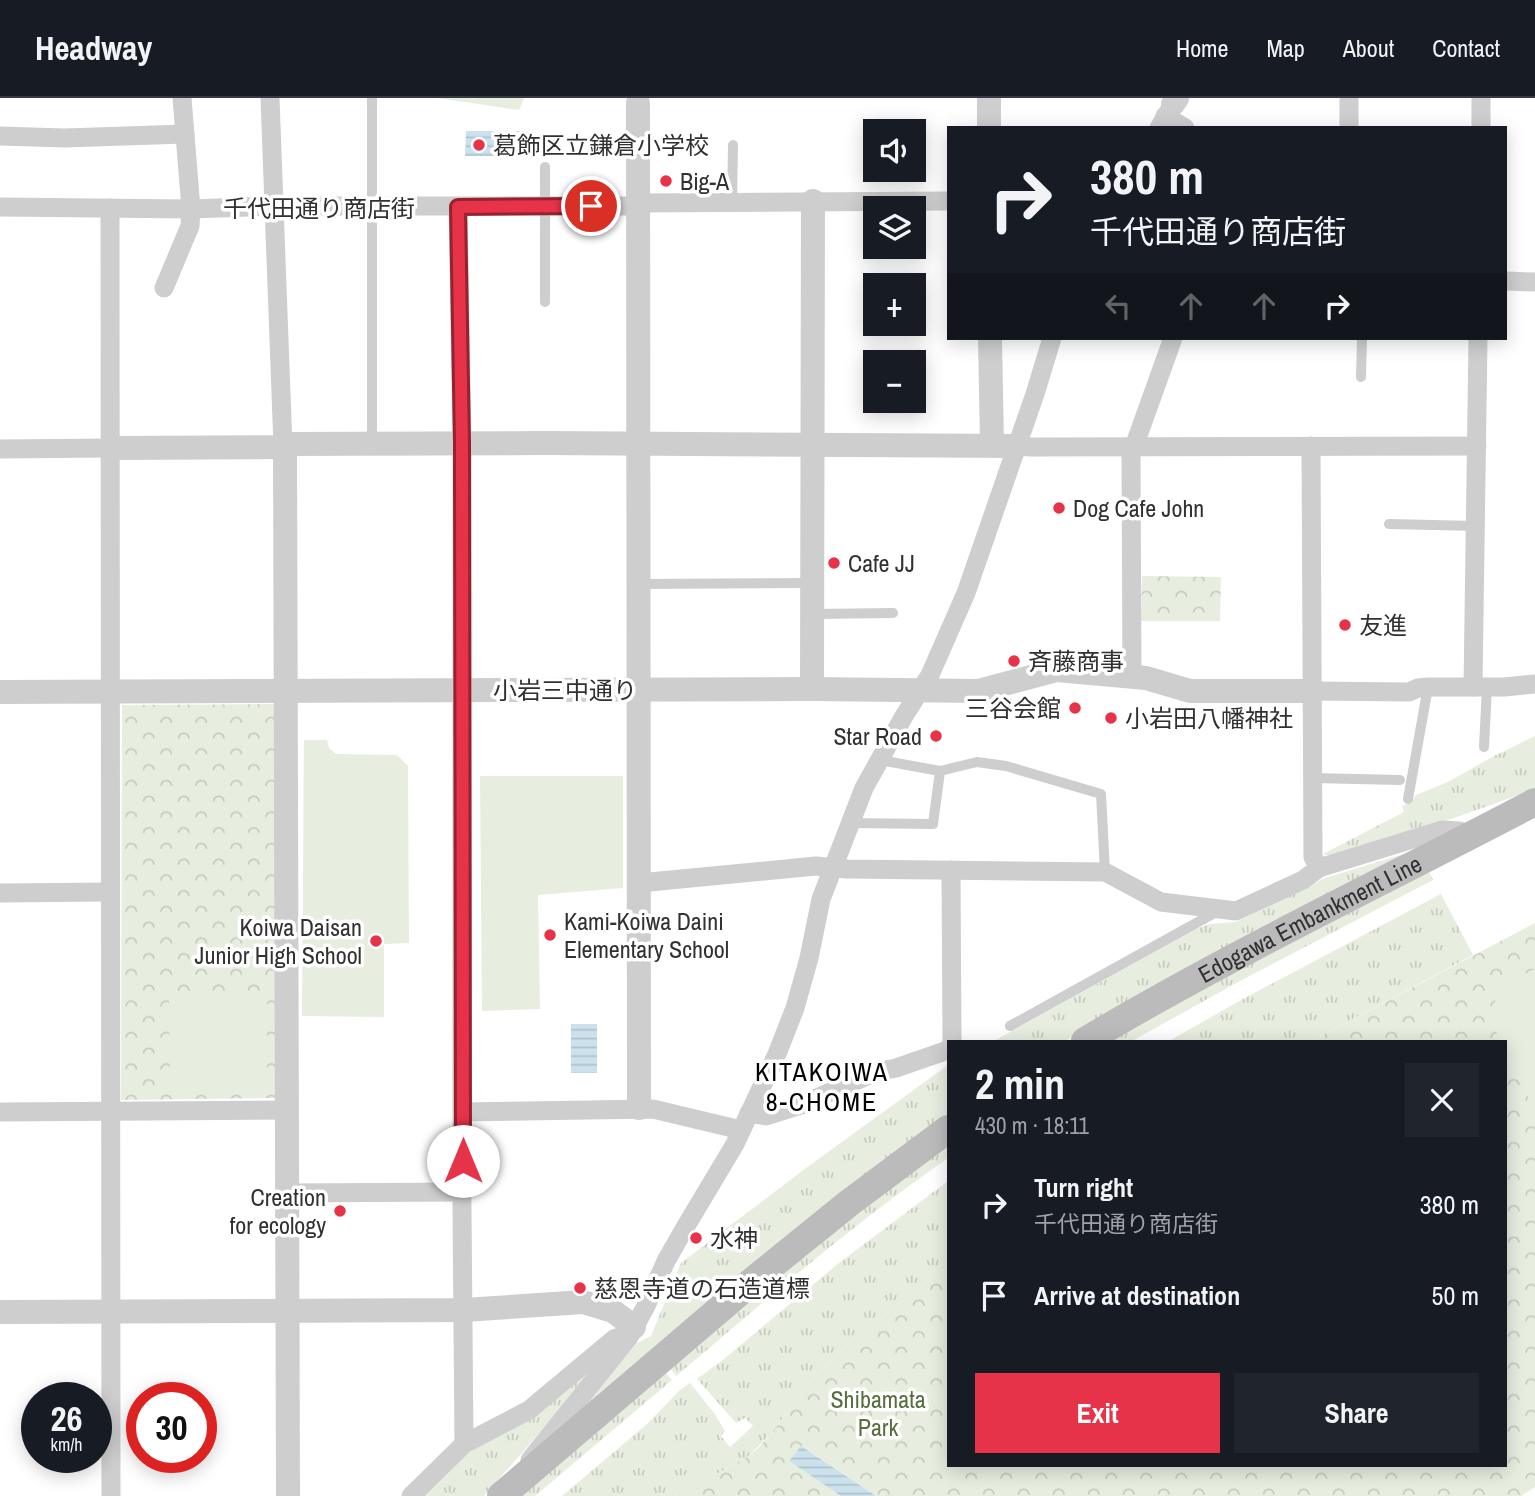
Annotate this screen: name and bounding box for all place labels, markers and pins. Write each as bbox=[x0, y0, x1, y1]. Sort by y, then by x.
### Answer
place label: 葛飾区立鎌倉小学校 bbox=[493, 129, 709, 161]
marker: 葛飾区立鎌倉小学校 bbox=[471, 137, 487, 153]
place label: Big-A bbox=[680, 165, 730, 197]
marker: Big-A bbox=[658, 173, 674, 189]
pin bbox=[561, 176, 621, 236]
place label: Dog Cafe John bbox=[1073, 492, 1204, 524]
marker: Dog Cafe John bbox=[1051, 500, 1067, 516]
place label: Cafe JJ bbox=[848, 547, 915, 579]
marker: Cafe JJ bbox=[826, 555, 842, 571]
place label: 友進 bbox=[1359, 609, 1407, 641]
marker: 友進 bbox=[1337, 617, 1353, 633]
place label: 斉藤商事 bbox=[1028, 645, 1124, 677]
marker: 斉藤商事 bbox=[1006, 653, 1022, 669]
place label: 三谷会館 bbox=[965, 692, 1061, 724]
marker: 三谷会館 bbox=[1067, 700, 1083, 716]
place label: 小岩田八幡神社 bbox=[1125, 702, 1293, 734]
marker: 小岩田八幡神社 bbox=[1103, 710, 1119, 726]
place label: Star Road bbox=[833, 720, 922, 752]
marker: Star Road bbox=[928, 728, 944, 744]
place label: Kami-Koiwa Daini Elementary School bbox=[564, 905, 729, 965]
place label: Koiwa Daisan Junior High School bbox=[195, 911, 362, 971]
marker: Kami-Koiwa Daini Elementary School bbox=[542, 927, 558, 943]
marker: Koiwa Daisan Junior High School bbox=[368, 933, 384, 949]
place label: Creation for ecology bbox=[230, 1181, 326, 1241]
marker: Creation for ecology bbox=[332, 1203, 348, 1219]
place label: 水神 bbox=[710, 1222, 758, 1254]
marker: 水神 bbox=[688, 1230, 704, 1246]
place label: 慈恩寺道の石造道標 bbox=[594, 1272, 810, 1304]
marker: 慈恩寺道の石造道標 bbox=[572, 1280, 588, 1296]

